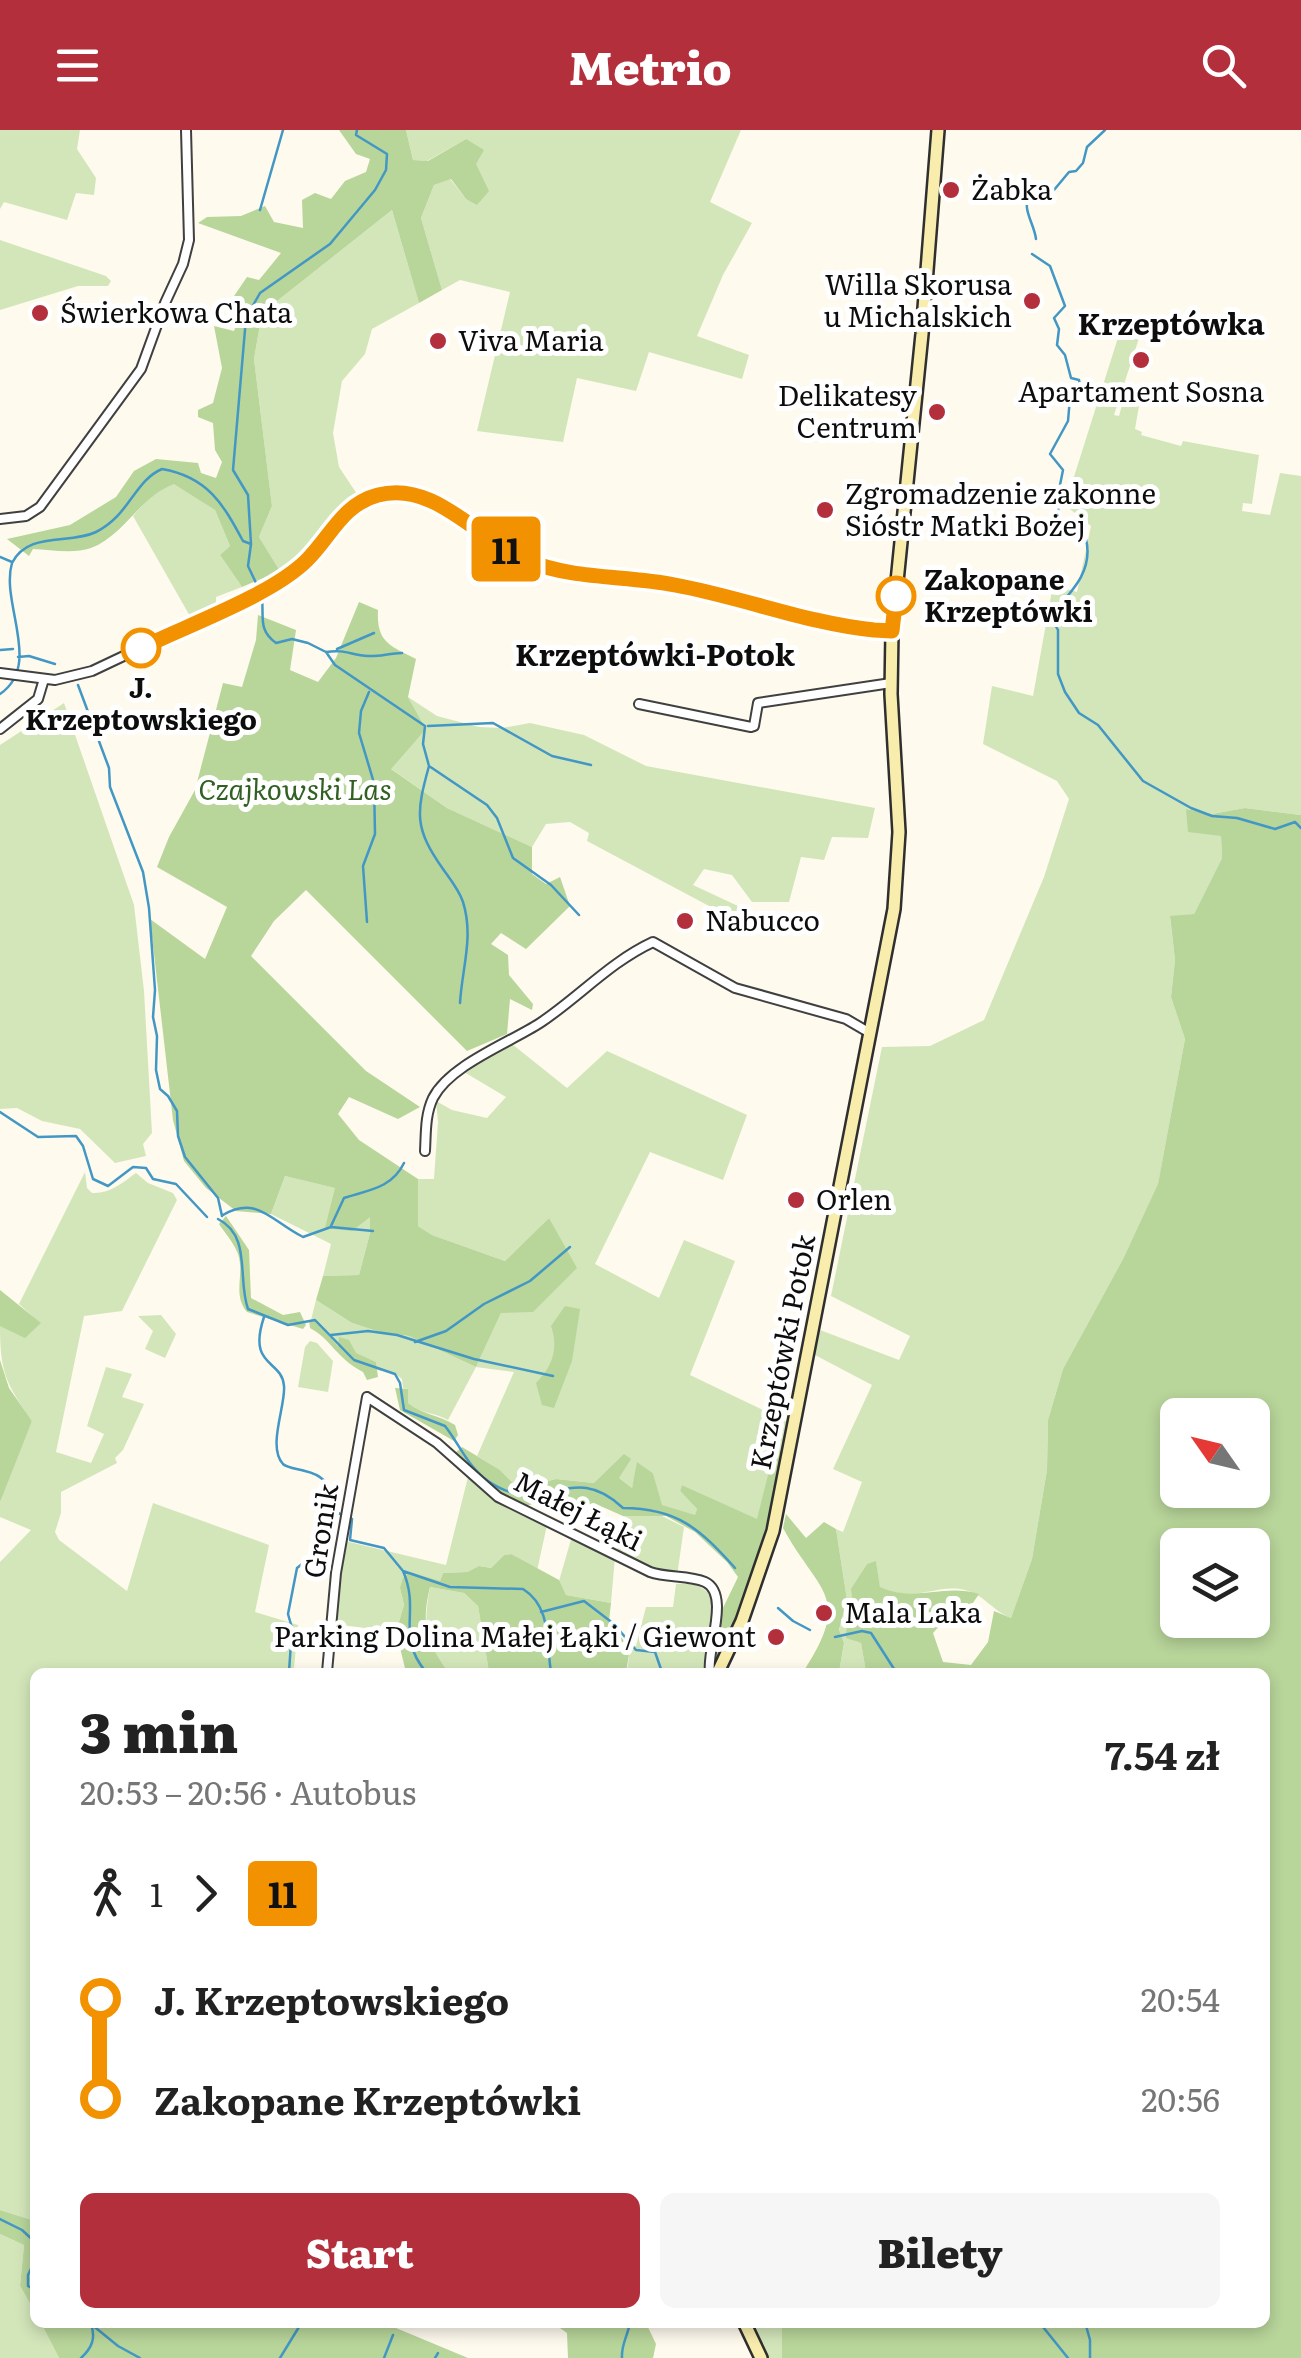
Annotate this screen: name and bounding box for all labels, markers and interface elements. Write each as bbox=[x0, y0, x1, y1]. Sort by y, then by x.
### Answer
text: Metrio bbox=[569, 32, 732, 99]
icon: menu bbox=[50, 38, 105, 93]
icon: search bbox=[1196, 38, 1251, 93]
place label: Żabka bbox=[971, 167, 1052, 209]
marker: Żabka bbox=[940, 179, 962, 201]
place label: Willa Skorusa u Michalskich bbox=[823, 262, 1012, 336]
place label: Świerkowa Chata bbox=[60, 290, 292, 332]
marker: Willa Skorusa u Michalskich bbox=[1021, 290, 1043, 312]
district label: Krzeptówka bbox=[1077, 300, 1265, 344]
marker: Świerkowa Chata bbox=[29, 302, 51, 324]
place label: Viva Maria bbox=[458, 318, 604, 360]
marker: Viva Maria bbox=[427, 330, 449, 352]
marker: Apartament Sosna bbox=[1130, 349, 1152, 371]
place label: Apartament Sosna bbox=[1018, 369, 1264, 411]
place label: Delikatesy Centrum bbox=[778, 373, 918, 447]
marker: Delikatesy Centrum bbox=[926, 401, 948, 423]
place label: Zgromadzenie zakonne Sióstr Matki Bożej bbox=[845, 471, 1156, 545]
marker: Zgromadzenie zakonne Sióstr Matki Bożej bbox=[814, 499, 836, 521]
line badge: 11 bbox=[461, 516, 551, 582]
text: 11 bbox=[492, 523, 520, 575]
place label: Zakopane Krzeptówki bbox=[924, 557, 1093, 631]
marker: Zakopane Krzeptówki bbox=[877, 577, 915, 615]
marker: J. Krzeptowskiego bbox=[122, 629, 160, 667]
district label: Krzeptówki-Potok bbox=[515, 631, 796, 675]
place label: J. Krzeptowskiego bbox=[25, 665, 257, 739]
park label: Czajkowski Las bbox=[198, 767, 392, 809]
place label: Nabucco bbox=[705, 898, 820, 940]
marker: Nabucco bbox=[674, 910, 696, 932]
place label: Orlen bbox=[816, 1177, 892, 1219]
marker: Orlen bbox=[785, 1189, 807, 1211]
street label: Krzeptówki Potok bbox=[738, 1229, 825, 1473]
north arrow bbox=[1160, 1398, 1270, 1508]
map controls bbox=[1160, 1398, 1270, 1638]
street label: Małej Łąki bbox=[507, 1459, 651, 1560]
street label: Gronik bbox=[291, 1480, 347, 1581]
button: layers bbox=[1160, 1528, 1270, 1638]
place label: Mala Laka bbox=[844, 1590, 982, 1632]
marker: Mala Laka bbox=[813, 1602, 835, 1624]
place label: Parking Dolina Małej Łąki / Giewont bbox=[274, 1614, 757, 1656]
marker: Parking Dolina Małej Łąki / Giewont bbox=[765, 1626, 787, 1648]
text: 3 min bbox=[80, 1688, 238, 1770]
text: 7.54 zł bbox=[1105, 1725, 1220, 1782]
text: 20:53 – 20:56 · Autobus bbox=[80, 1767, 416, 1815]
icon: walk bbox=[80, 1866, 135, 1921]
icon: forward bbox=[178, 1866, 233, 1921]
text: 11 bbox=[268, 1867, 297, 1919]
text: 1 bbox=[150, 1869, 163, 1917]
text: J. Krzeptowskiego bbox=[154, 1970, 509, 2027]
text: 20:54 bbox=[1141, 1974, 1220, 2022]
text: Zakopane Krzeptówki bbox=[154, 2070, 581, 2127]
text: 20:56 bbox=[1141, 2074, 1220, 2122]
button: Start bbox=[80, 2193, 640, 2308]
button: Bilety bbox=[660, 2193, 1220, 2308]

